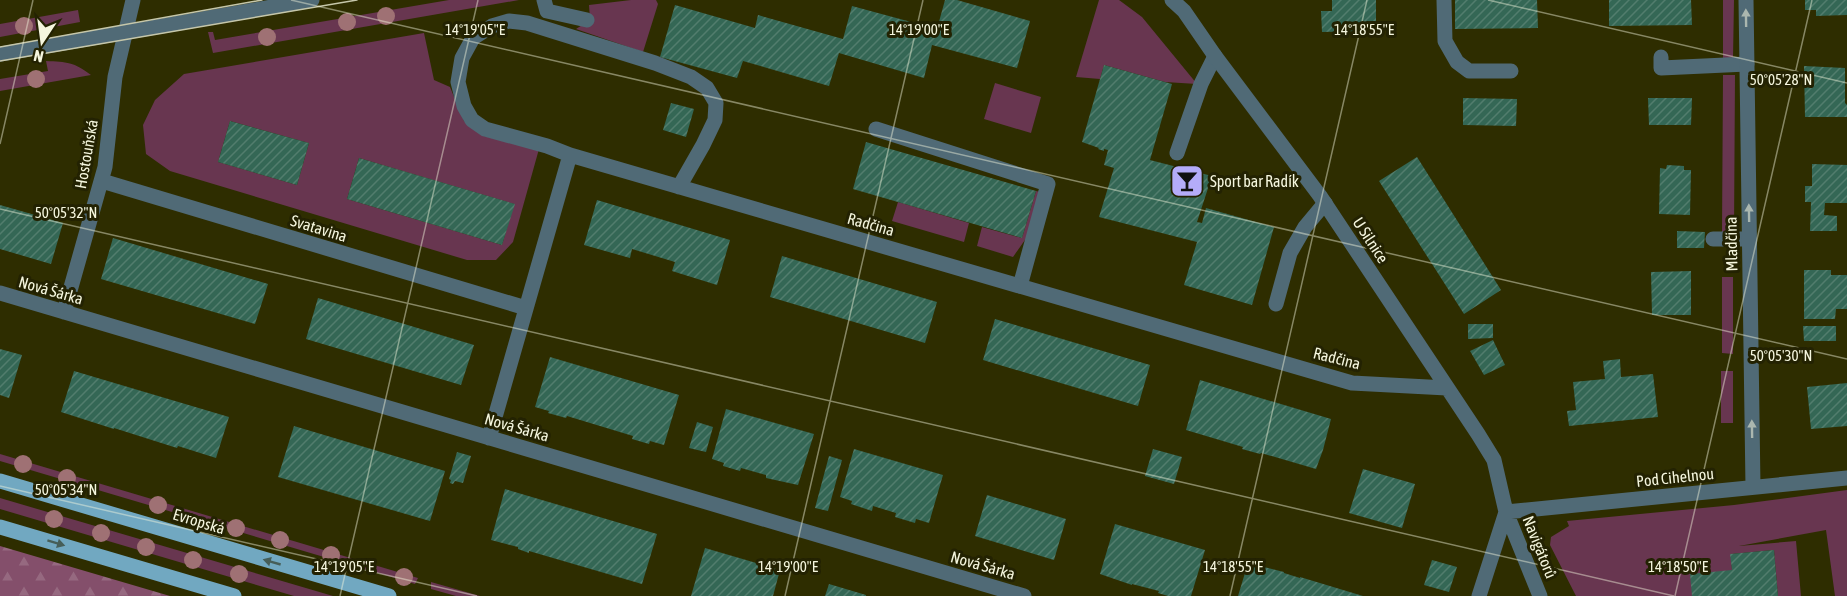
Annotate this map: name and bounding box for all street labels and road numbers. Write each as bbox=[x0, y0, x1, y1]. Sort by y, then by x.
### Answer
street label: Hostouňská bbox=[71, 118, 101, 190]
street label: Radčina bbox=[846, 209, 896, 239]
street label: Svatavina bbox=[289, 211, 349, 245]
street label: U Silnice bbox=[1350, 214, 1392, 266]
street label: Mladčina bbox=[1722, 216, 1740, 272]
street label: Nová Šárka bbox=[17, 272, 85, 308]
street label: Radčina bbox=[1312, 343, 1362, 373]
street label: Nová Šárka bbox=[483, 409, 551, 445]
street label: Pod Cihelnou bbox=[1635, 464, 1715, 490]
street label: Evropská bbox=[171, 505, 227, 538]
street label: Navigátorů bbox=[1518, 513, 1561, 581]
street label: Nová Šárka bbox=[949, 547, 1017, 583]

